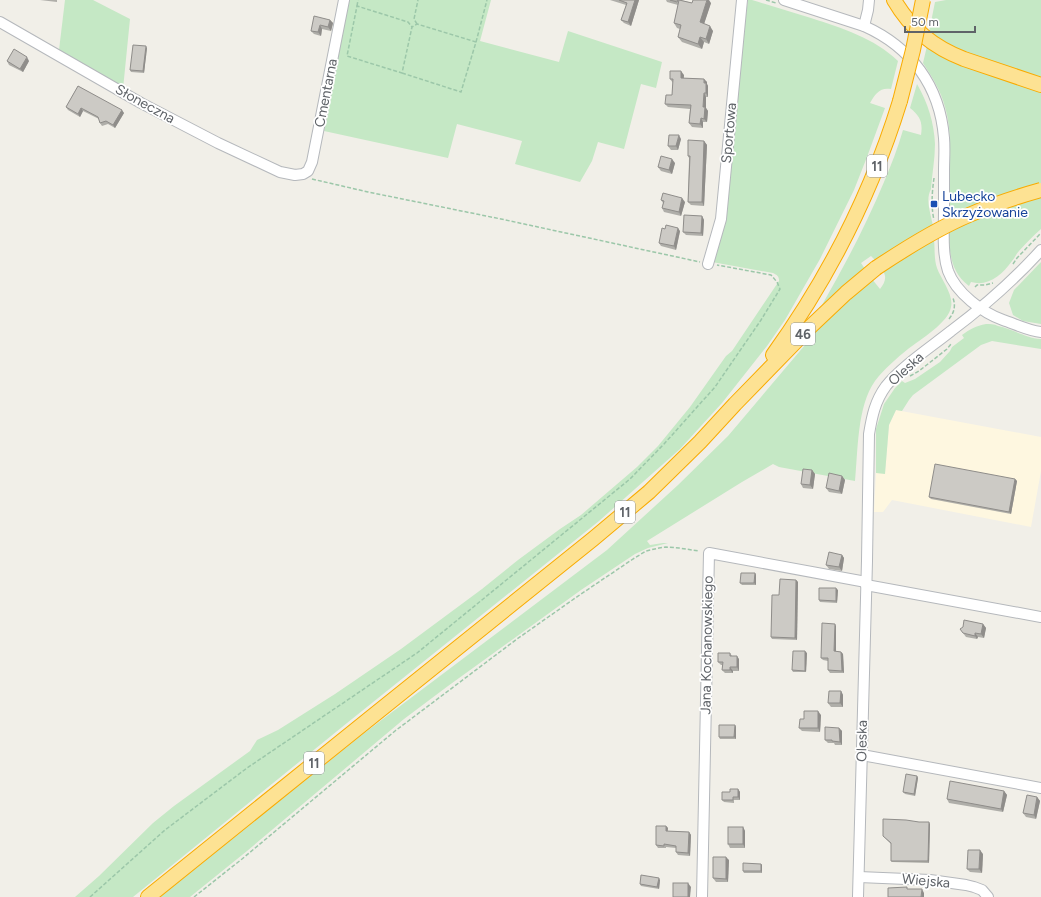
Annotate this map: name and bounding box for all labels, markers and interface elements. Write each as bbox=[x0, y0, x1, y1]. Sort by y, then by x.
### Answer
scale bar bbox=[905, 8, 975, 34]
text: 50 m bbox=[911, 15, 939, 29]
street label: Cmentarna bbox=[311, 57, 341, 129]
street label: Słoneczna bbox=[112, 81, 178, 127]
street label: Sportowa bbox=[718, 102, 740, 164]
road number: 11 bbox=[867, 155, 887, 177]
place label: Lubecko Skrzyżowanie bbox=[942, 188, 1028, 221]
marker: Lubecko Skrzyżowanie bbox=[929, 199, 939, 209]
road number: 46 bbox=[791, 323, 815, 345]
street label: Oleska bbox=[885, 349, 927, 389]
road number: 11 bbox=[615, 501, 635, 523]
street label: Jana Kochanowskiego bbox=[697, 575, 717, 715]
street label: Oleska bbox=[853, 720, 871, 762]
road number: 11 bbox=[304, 752, 324, 774]
street label: Wiejska bbox=[901, 870, 951, 892]

